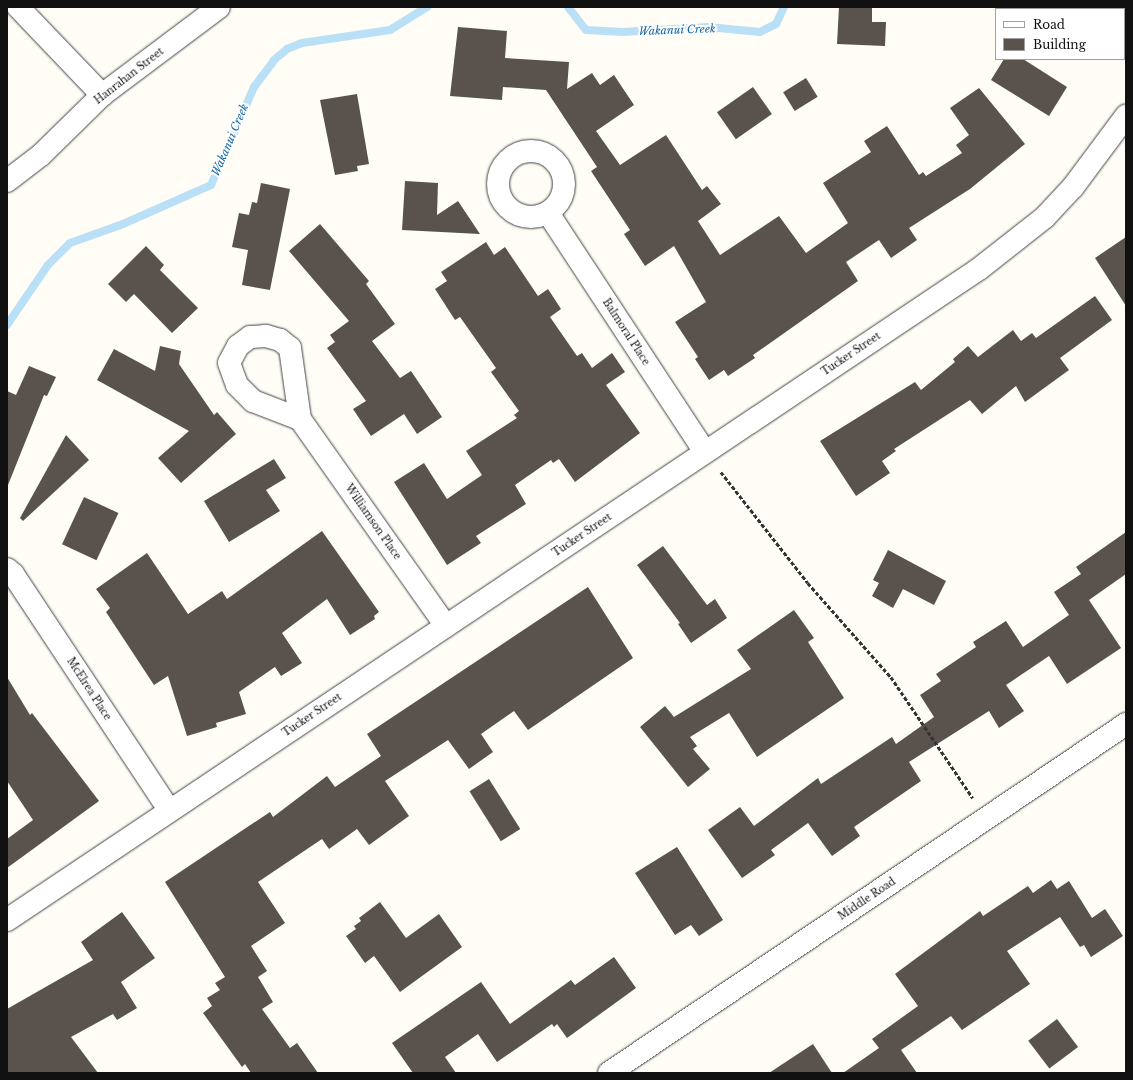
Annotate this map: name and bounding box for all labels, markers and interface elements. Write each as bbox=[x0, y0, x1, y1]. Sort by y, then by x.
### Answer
legend bbox=[995, 8, 1125, 60]
text: Road bbox=[1033, 17, 1065, 32]
water label: Wakanui Creek bbox=[638, 22, 716, 38]
text: Building bbox=[1033, 37, 1086, 52]
street label: Hanrahan Street bbox=[92, 45, 166, 107]
water label: Wakanui Creek bbox=[209, 102, 251, 178]
street label: Balmoral Place bbox=[600, 296, 652, 368]
street label: Tucker Street bbox=[819, 330, 883, 378]
street label: Williamson Place bbox=[343, 482, 403, 562]
street label: Tucker Street bbox=[550, 511, 614, 559]
street label: McElrea Place bbox=[64, 656, 114, 722]
street label: Tucker Street bbox=[280, 691, 344, 739]
street label: Middle Road bbox=[836, 875, 898, 923]

